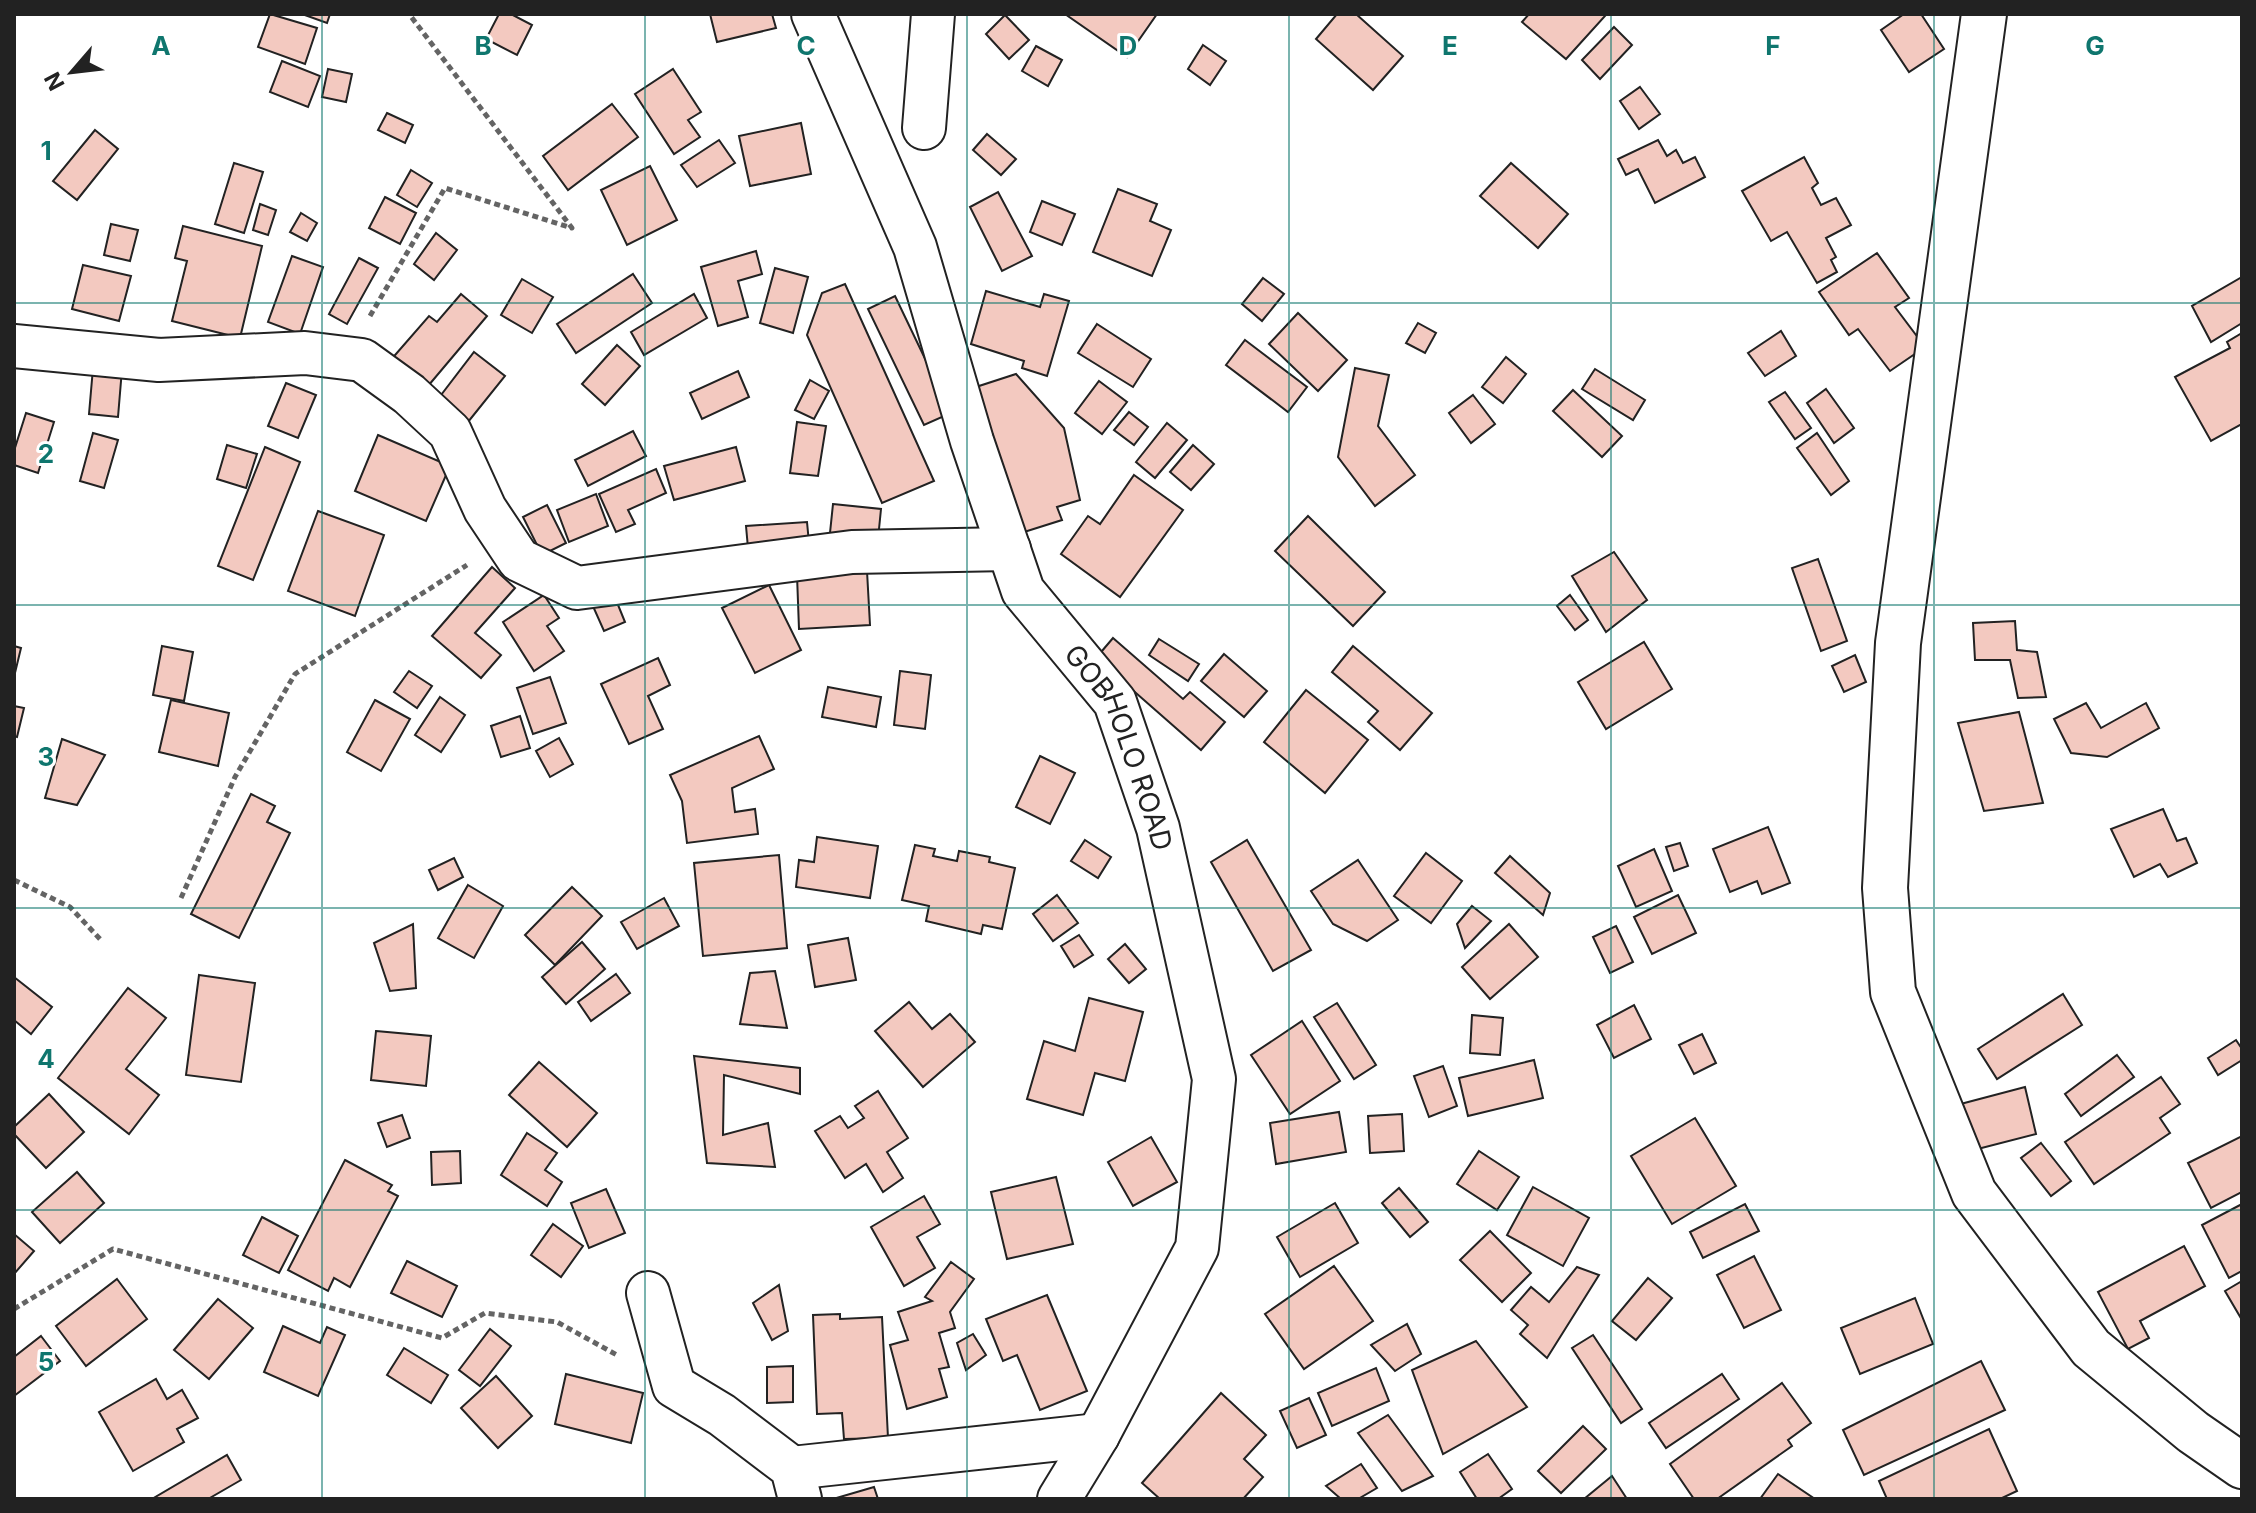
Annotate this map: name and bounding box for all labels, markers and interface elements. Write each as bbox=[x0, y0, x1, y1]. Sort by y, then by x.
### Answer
text: A bbox=[151, 30, 171, 61]
text: B bbox=[474, 30, 492, 61]
text: C bbox=[796, 30, 816, 61]
text: D bbox=[1119, 30, 1137, 61]
text: E bbox=[1442, 30, 1458, 61]
text: F bbox=[1765, 30, 1781, 61]
text: G bbox=[2085, 30, 2105, 61]
north arrow bbox=[32, 32, 112, 112]
text: N bbox=[39, 68, 70, 95]
text: 1 bbox=[40, 135, 52, 166]
text: 2 bbox=[38, 438, 54, 469]
street label: GOBHOLO ROAD bbox=[1057, 637, 1179, 854]
text: 3 bbox=[38, 741, 54, 772]
text: 4 bbox=[37, 1043, 55, 1074]
text: 5 bbox=[38, 1346, 54, 1377]

